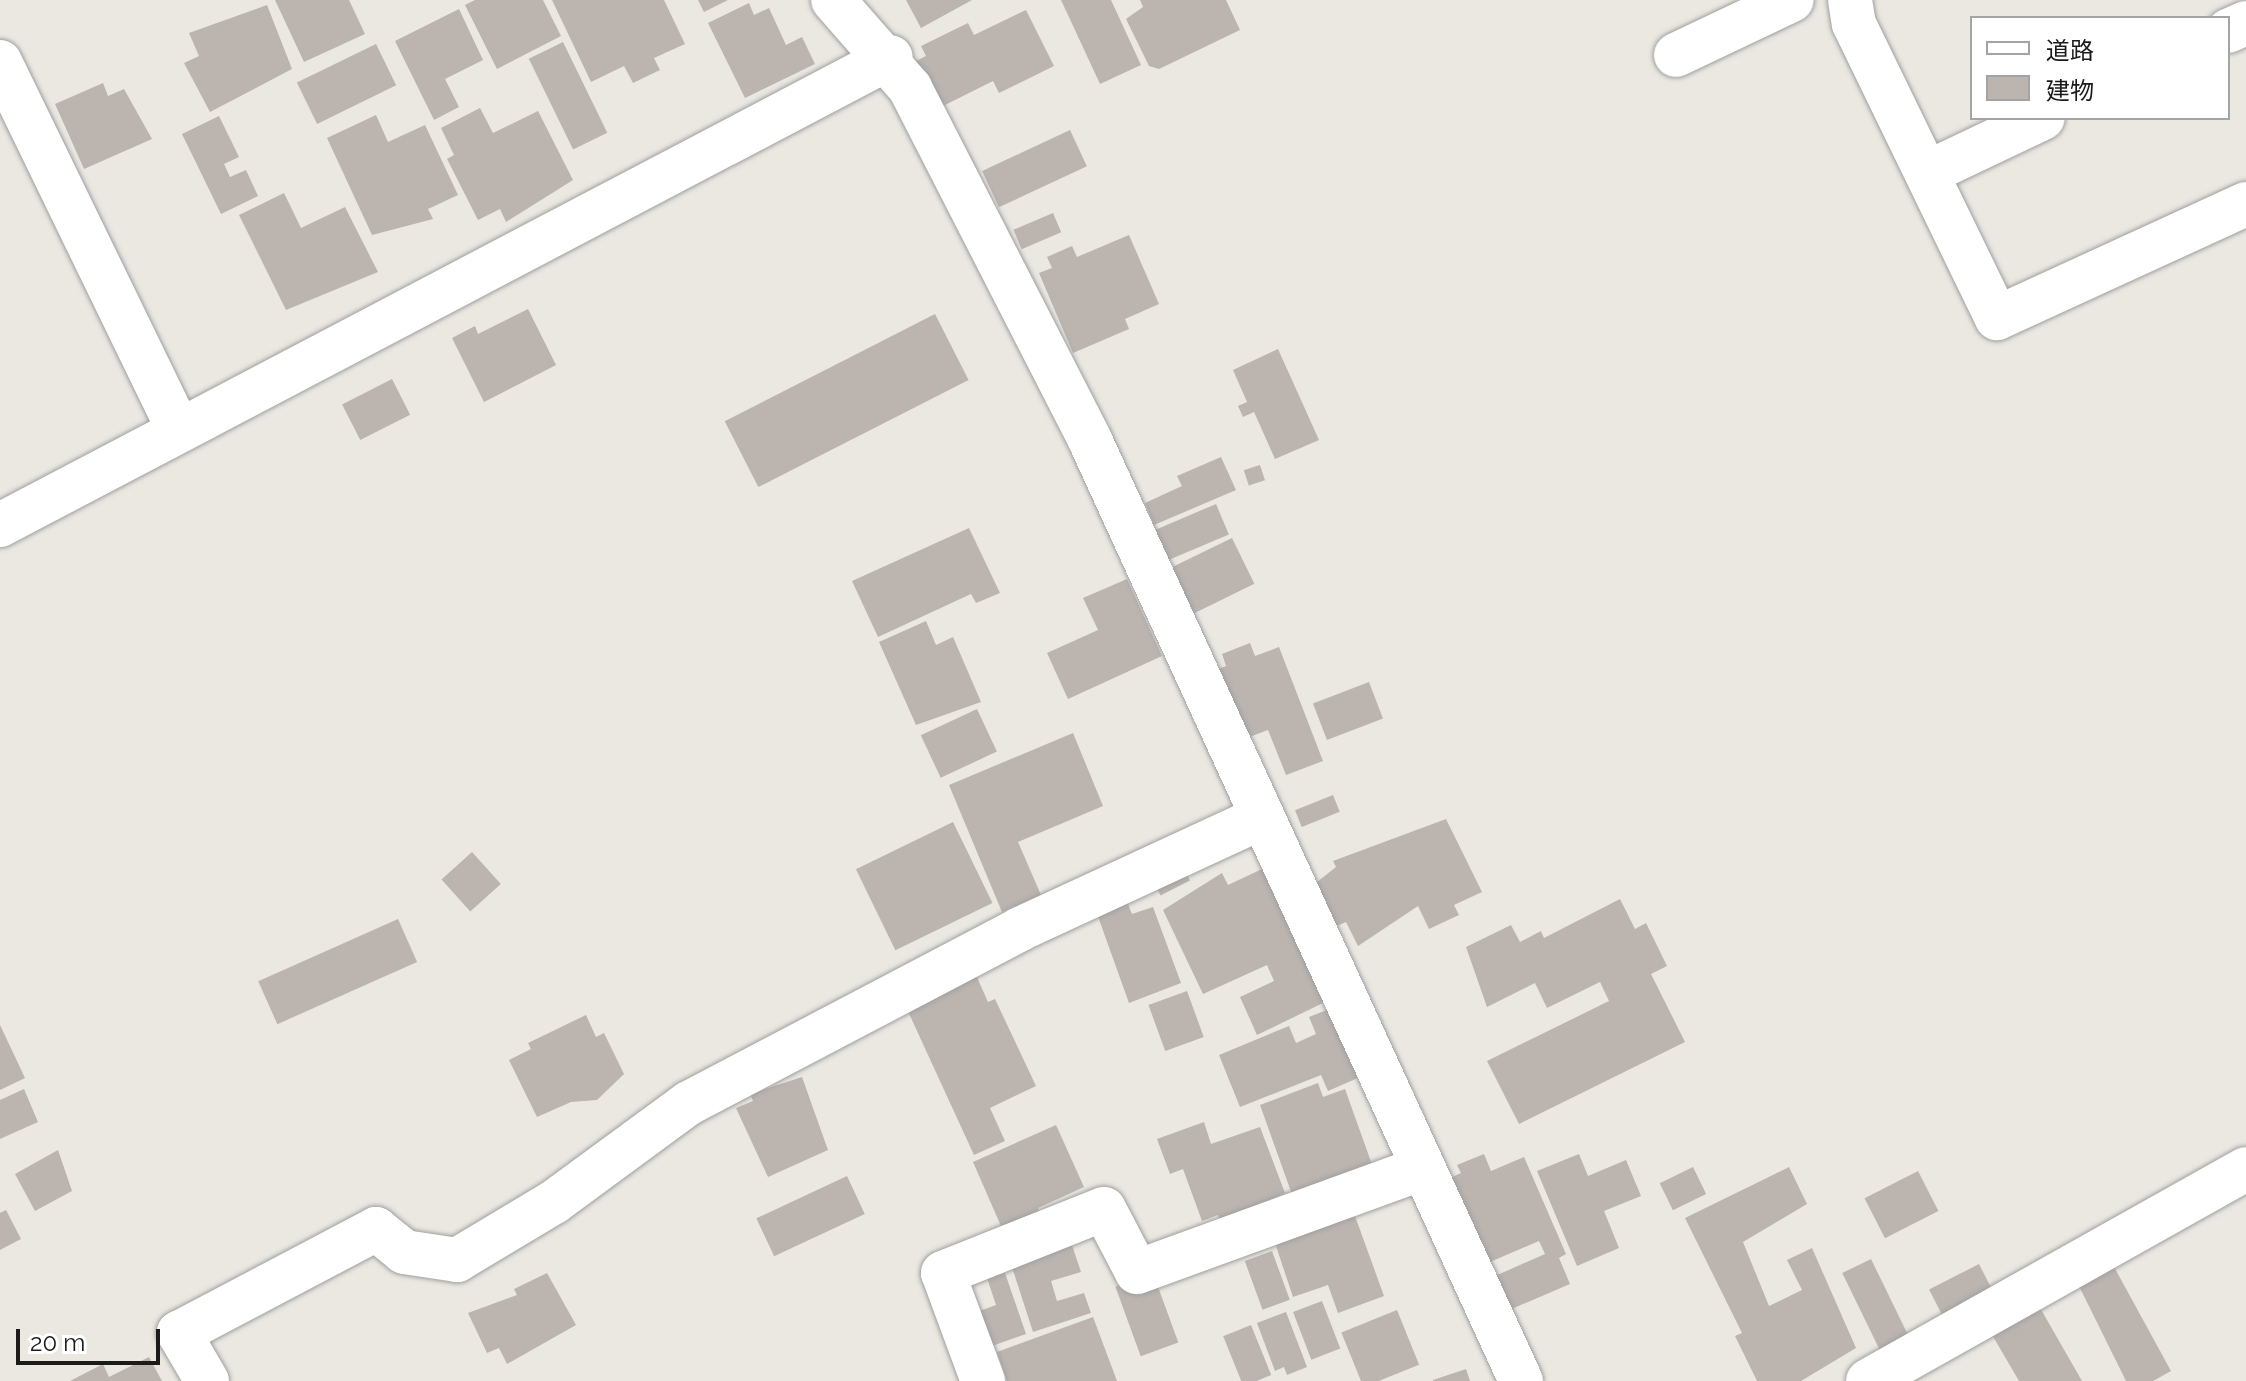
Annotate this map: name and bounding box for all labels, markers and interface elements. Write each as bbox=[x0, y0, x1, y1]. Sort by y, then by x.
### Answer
legend bbox=[1970, 16, 2230, 120]
text: 道路 bbox=[2046, 36, 2094, 65]
text: 建物 bbox=[2046, 76, 2094, 105]
scale bar bbox=[20, 1313, 164, 1363]
text: 20 m bbox=[30, 1328, 85, 1357]

